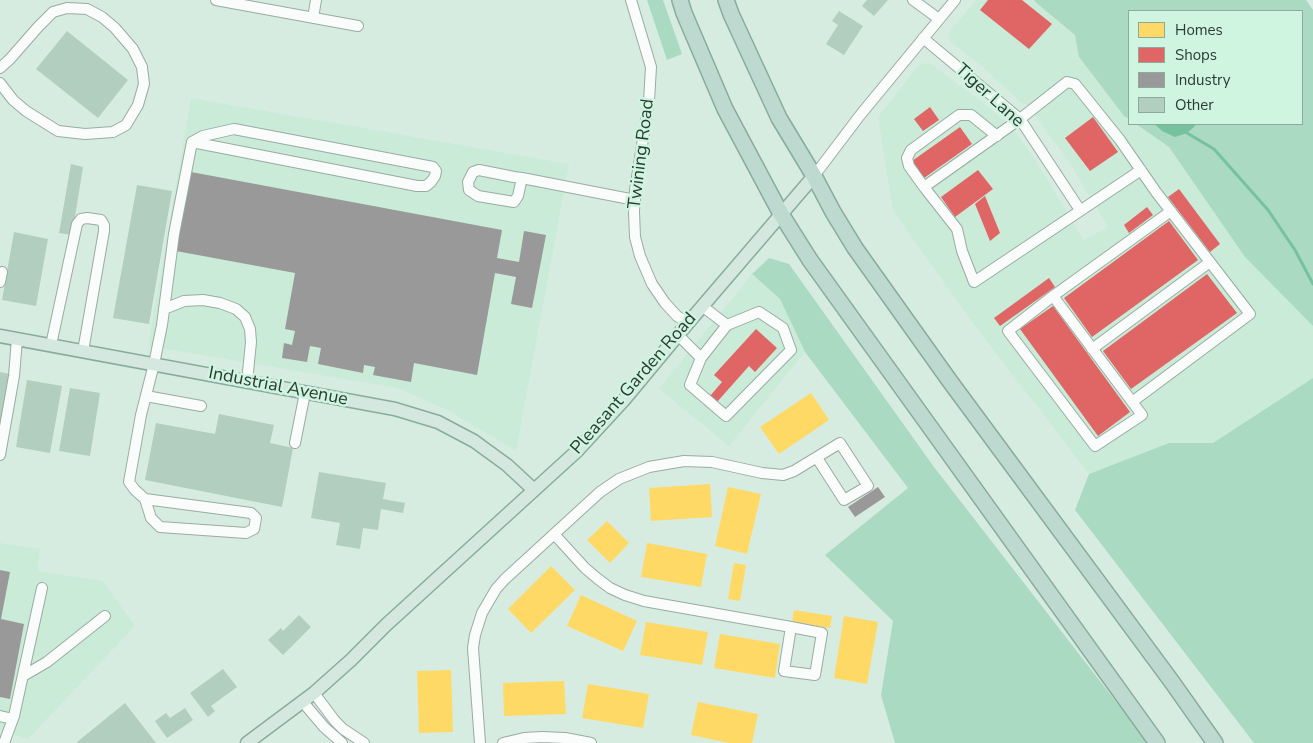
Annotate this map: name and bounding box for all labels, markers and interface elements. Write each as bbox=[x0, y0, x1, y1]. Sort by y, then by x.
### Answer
legend bbox=[1128, 10, 1303, 125]
text: Homes bbox=[1175, 20, 1223, 40]
text: Shops bbox=[1175, 45, 1217, 65]
street label: Tiger Lane bbox=[950, 59, 1028, 133]
text: Industry bbox=[1175, 70, 1230, 90]
text: Other bbox=[1175, 95, 1214, 115]
street label: Twining Road bbox=[625, 98, 659, 210]
street label: Pleasant Garden Road bbox=[567, 309, 701, 459]
street label: Industrial Avenue bbox=[206, 363, 350, 411]

